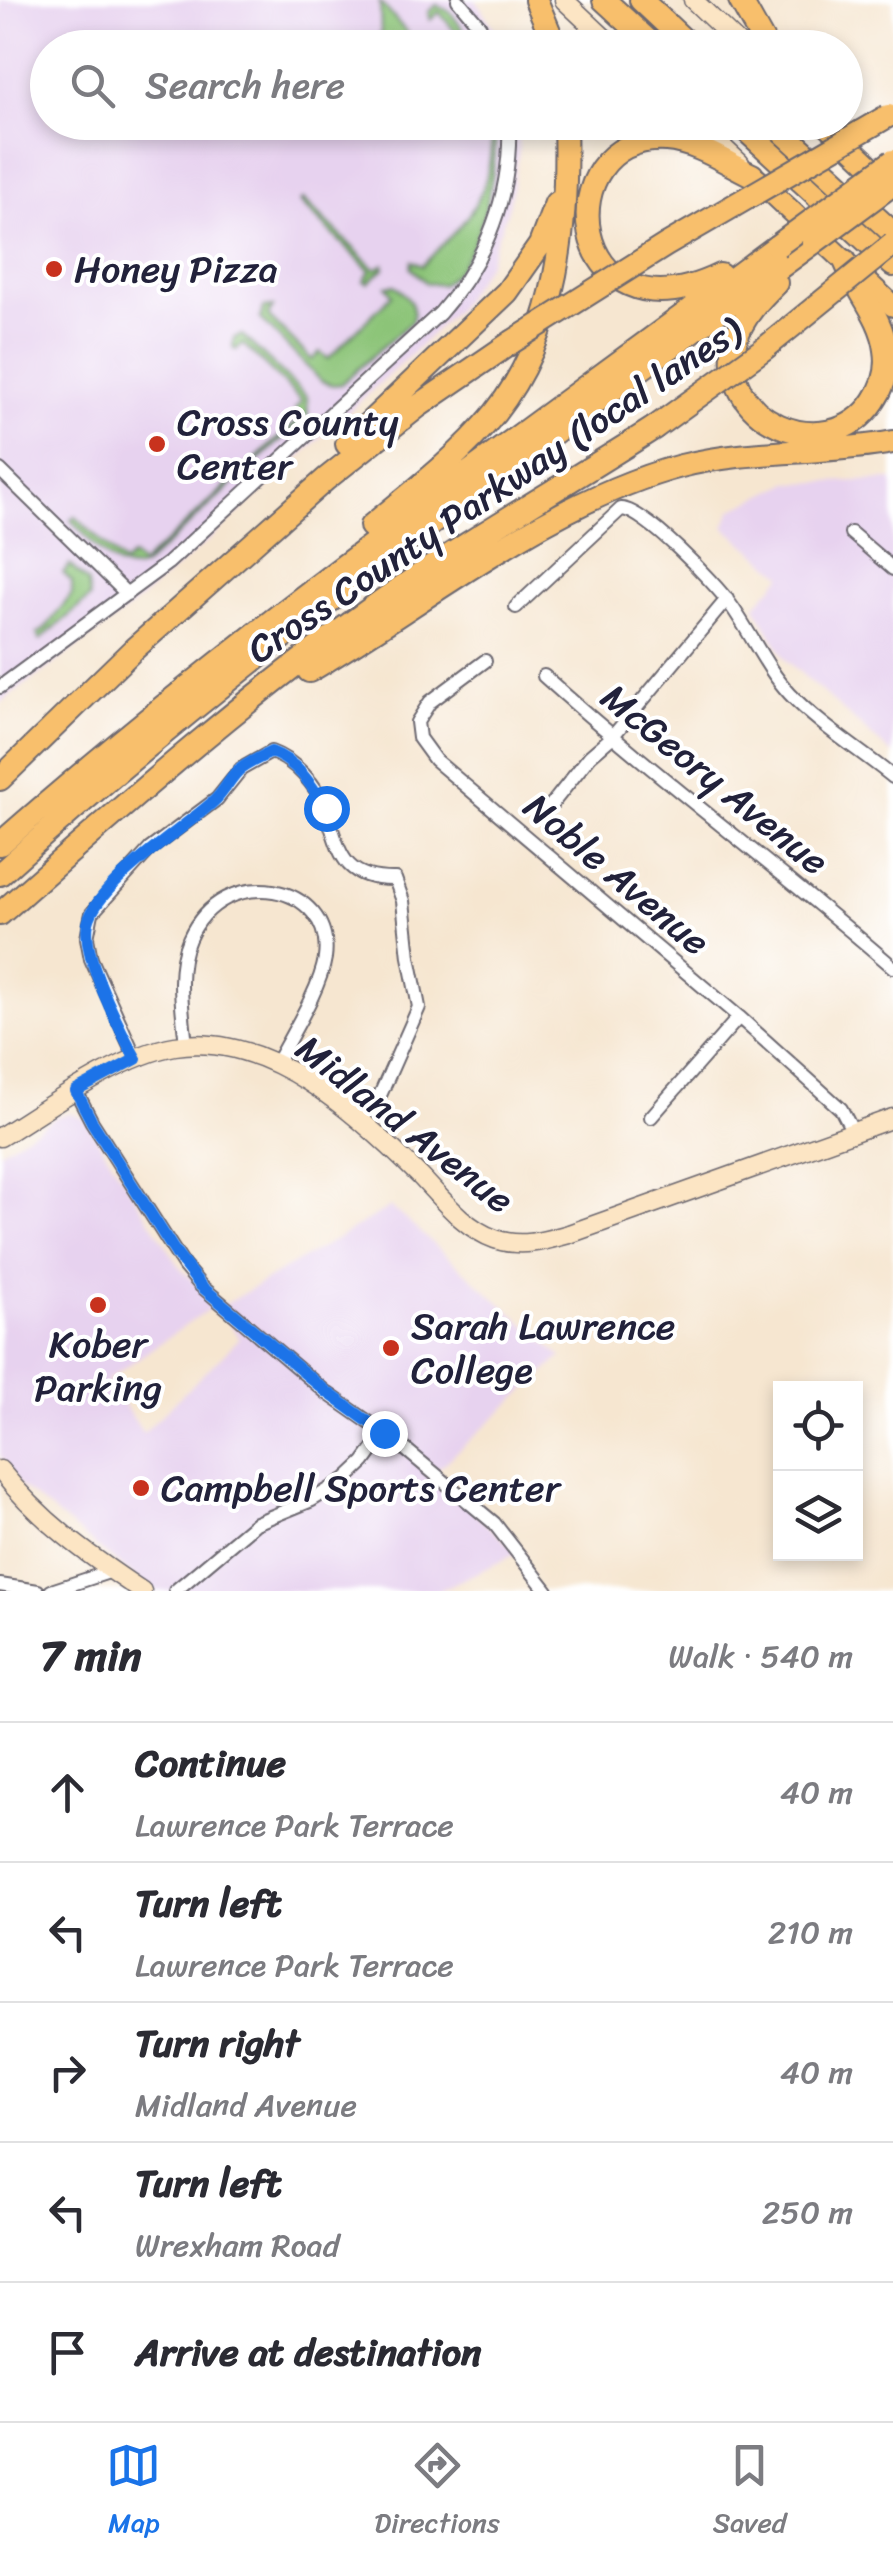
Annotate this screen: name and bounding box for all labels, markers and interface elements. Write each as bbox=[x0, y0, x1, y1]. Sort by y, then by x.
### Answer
search box bbox=[30, 30, 863, 140]
text: Search here bbox=[145, 52, 345, 119]
icon: search bbox=[65, 58, 120, 113]
place label: Honey Pizza bbox=[74, 236, 278, 303]
marker: Honey Pizza bbox=[43, 258, 65, 280]
street label: Cross County Parkway (local lanes) bbox=[233, 298, 757, 682]
place label: Cross County Center bbox=[177, 389, 399, 500]
marker: Cross County Center bbox=[146, 433, 168, 455]
street label: McGeory Avenue bbox=[585, 666, 844, 893]
street label: Noble Avenue bbox=[508, 775, 726, 973]
route start bbox=[304, 786, 350, 832]
street label: Midland Avenue bbox=[280, 1017, 529, 1232]
place label: Sarah Lawrence College bbox=[411, 1293, 675, 1404]
marker: Kober Parking bbox=[87, 1294, 109, 1316]
place label: Kober Parking bbox=[34, 1311, 162, 1422]
marker: Sarah Lawrence College bbox=[380, 1337, 402, 1359]
map controls bbox=[773, 1381, 863, 1561]
button: locate bbox=[773, 1381, 863, 1471]
route end bbox=[362, 1411, 408, 1457]
place label: Campbell Sports Center bbox=[161, 1455, 563, 1522]
button: layers bbox=[773, 1471, 863, 1561]
marker: Campbell Sports Center bbox=[130, 1477, 152, 1499]
text: 7 min bbox=[40, 1619, 141, 1693]
text: Walk · 540 m bbox=[668, 1628, 853, 1685]
text: Continue bbox=[135, 1730, 286, 1797]
text: 40 m bbox=[780, 1764, 853, 1821]
icon: ahead bbox=[40, 1765, 95, 1820]
text: Lawrence Park Terrace bbox=[135, 1797, 454, 1854]
text: Turn left bbox=[135, 1870, 281, 1937]
text: 210 m bbox=[768, 1904, 853, 1961]
icon: left bbox=[40, 1905, 95, 1960]
text: Lawrence Park Terrace bbox=[135, 1937, 454, 1994]
text: Turn right bbox=[135, 2010, 300, 2077]
text: 40 m bbox=[780, 2044, 853, 2101]
icon: right bbox=[40, 2045, 95, 2100]
text: Midland Avenue bbox=[135, 2077, 357, 2134]
text: Turn left bbox=[135, 2150, 281, 2217]
text: 250 m bbox=[762, 2184, 853, 2241]
icon: left bbox=[40, 2185, 95, 2240]
text: Wrexham Road bbox=[135, 2217, 340, 2274]
text: Arrive at destination bbox=[135, 2319, 482, 2386]
icon: arrive bbox=[40, 2325, 95, 2380]
tab: Map bbox=[106, 2438, 161, 2547]
tab: Directions bbox=[374, 2438, 500, 2547]
tab: Saved bbox=[713, 2438, 787, 2547]

